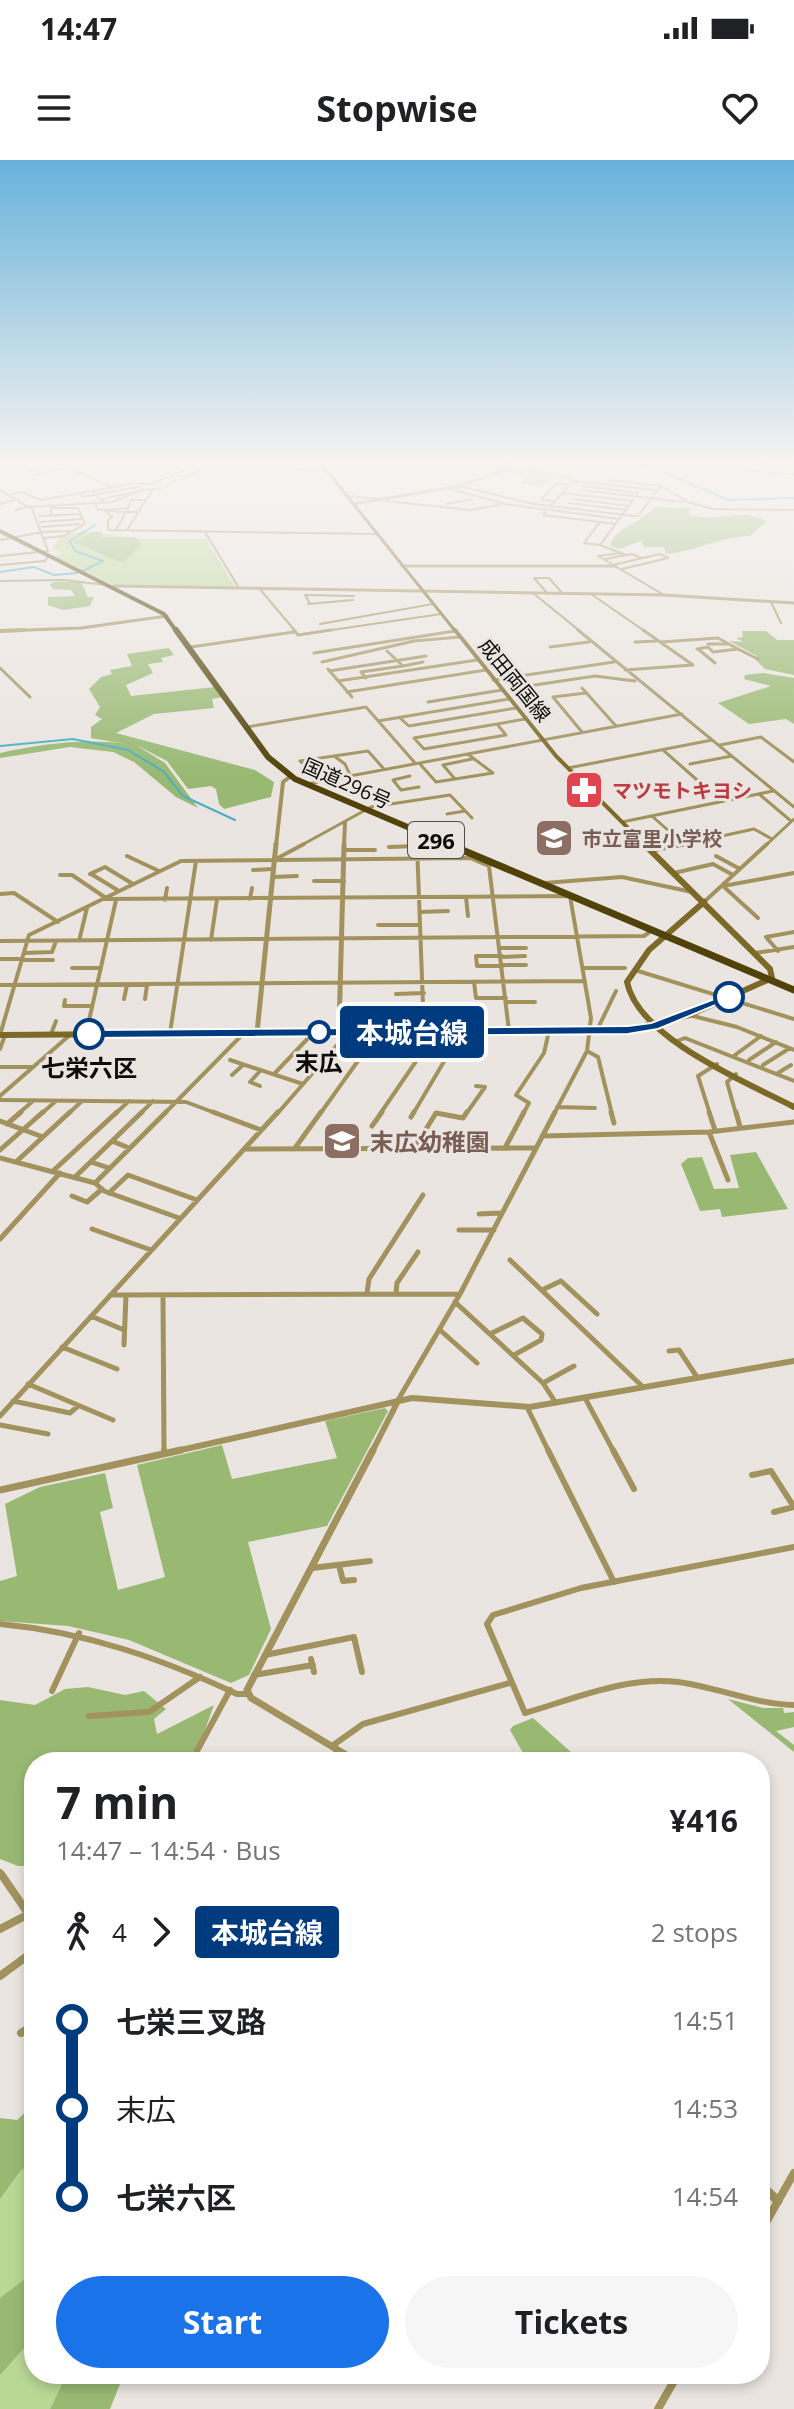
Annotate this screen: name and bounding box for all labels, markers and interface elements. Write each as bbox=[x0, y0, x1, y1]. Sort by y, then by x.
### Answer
text: 14:47 bbox=[40, 8, 117, 49]
text: Stopwise bbox=[316, 84, 478, 133]
icon: menu bbox=[32, 86, 76, 130]
icon: heart bbox=[718, 86, 762, 130]
street label: 成田両国線 bbox=[473, 633, 557, 727]
street label: 国道296号 bbox=[298, 751, 396, 815]
pharmacy icon: マツモトキヨシ bbox=[563, 769, 605, 811]
place label: マツモトキヨシ bbox=[612, 777, 752, 804]
school or university icon: 市立富里小学校 bbox=[533, 817, 575, 859]
road number: 296 bbox=[408, 822, 464, 858]
place label: 市立富里小学校 bbox=[582, 825, 722, 852]
unlabelled marker bbox=[714, 982, 744, 1012]
line badge: 本城台線 bbox=[356, 1006, 468, 1058]
text: 本城台線 bbox=[356, 1013, 468, 1051]
marker: 七栄六区 bbox=[74, 1019, 104, 1049]
marker: 末広 bbox=[308, 1021, 330, 1043]
place label: 末広 bbox=[295, 1045, 343, 1078]
place label: 七栄六区 bbox=[41, 1051, 137, 1084]
school or university icon: 末広幼稚園 bbox=[321, 1120, 363, 1162]
place label: 末広幼稚園 bbox=[370, 1125, 490, 1158]
text: 7 min bbox=[56, 1772, 178, 1832]
text: ¥416 bbox=[669, 1800, 738, 1841]
text: 14:47 – 14:54 · Bus bbox=[56, 1832, 281, 1868]
icon: walk bbox=[56, 1910, 100, 1954]
icon: forward bbox=[139, 1910, 183, 1954]
text: 本城台線 bbox=[211, 1913, 323, 1951]
text: 4 bbox=[112, 1914, 127, 1950]
text: 2 stops bbox=[651, 1914, 738, 1950]
text: 七栄三叉路 bbox=[116, 2001, 266, 2042]
text: 14:51 bbox=[672, 2002, 738, 2038]
text: 末広 bbox=[116, 2089, 176, 2130]
text: 14:53 bbox=[672, 2090, 738, 2126]
text: 七栄六区 bbox=[116, 2177, 236, 2218]
text: 14:54 bbox=[672, 2178, 738, 2214]
button: Start bbox=[56, 2276, 389, 2368]
button: Tickets bbox=[405, 2276, 738, 2368]

